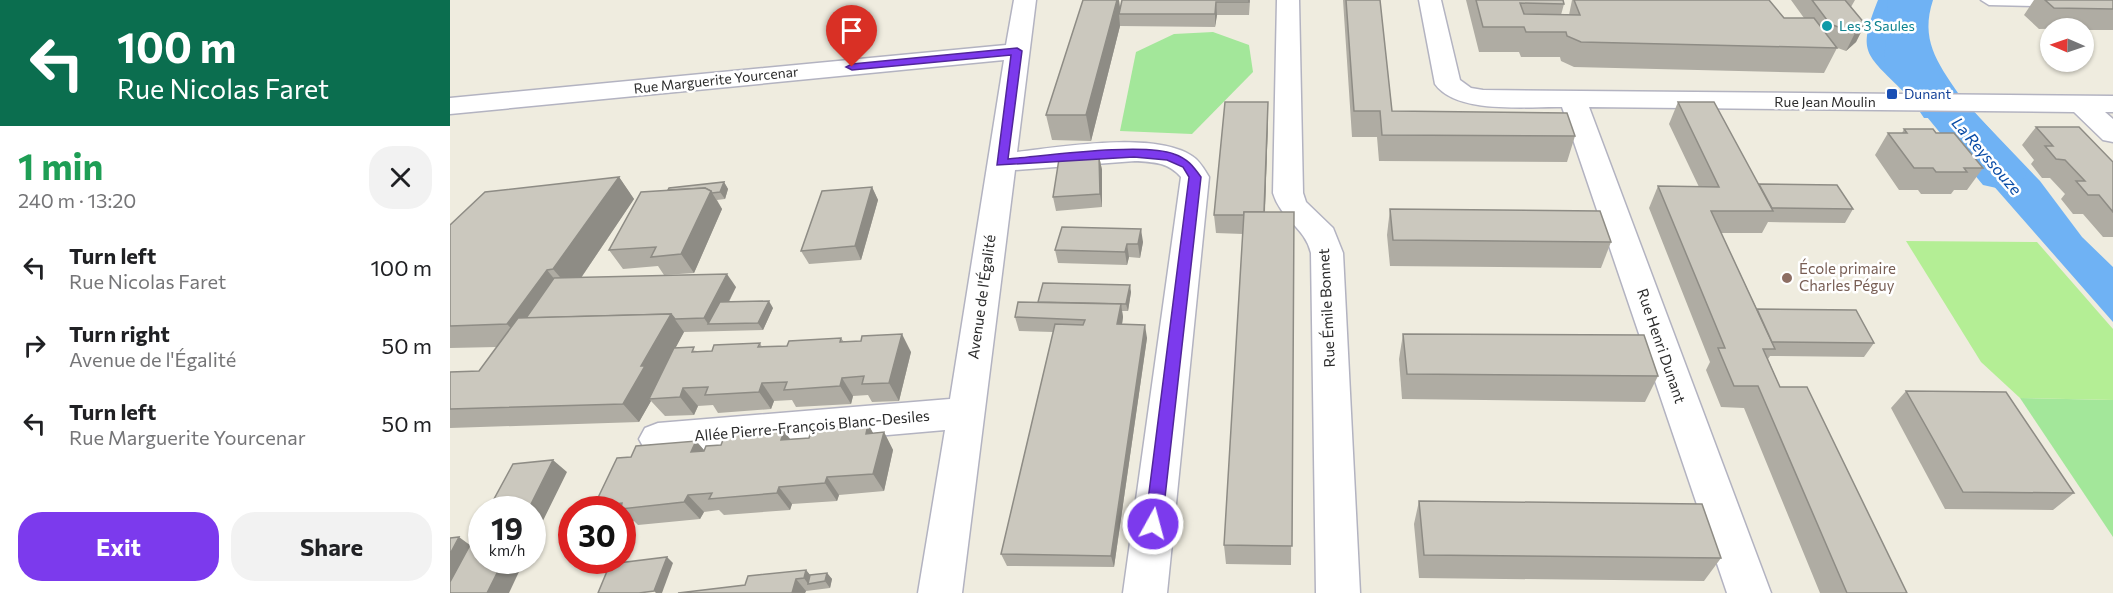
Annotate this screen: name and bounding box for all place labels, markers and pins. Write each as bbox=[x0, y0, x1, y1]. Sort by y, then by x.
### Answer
pin bbox=[826, 5, 877, 67]
place label: Les 3 Saules bbox=[1839, 17, 1915, 34]
marker: Les 3 Saules bbox=[1820, 19, 1834, 33]
place label: Dunant bbox=[1904, 85, 1951, 102]
marker: Dunant bbox=[1885, 87, 1899, 101]
place label: École primaire Charles Péguy bbox=[1799, 258, 1896, 294]
marker: École primaire Charles Péguy bbox=[1780, 271, 1794, 285]

